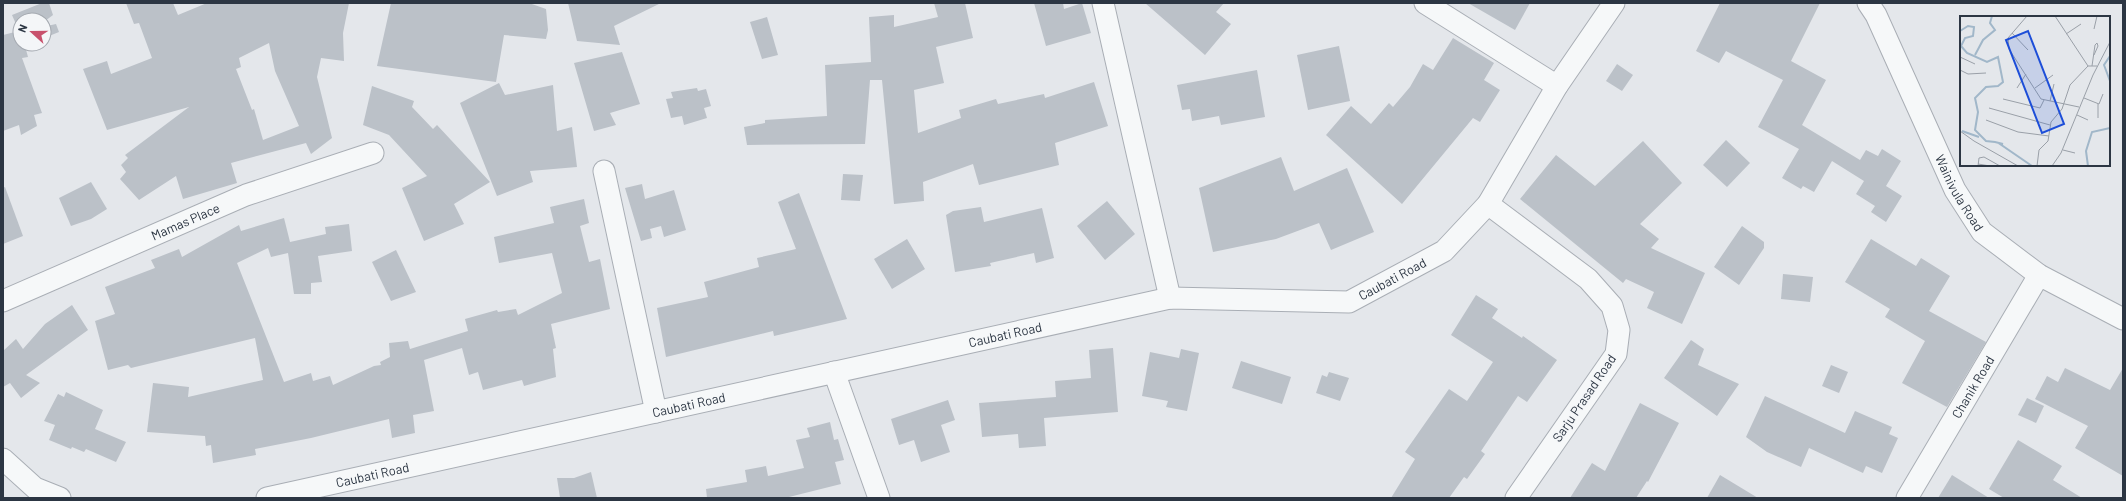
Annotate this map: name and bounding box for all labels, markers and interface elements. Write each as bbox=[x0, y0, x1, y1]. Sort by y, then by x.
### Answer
north arrow bbox=[12, 12, 52, 52]
inset map bbox=[1960, 16, 2110, 166]
text: N bbox=[15, 22, 30, 34]
street label: Wainivula Road bbox=[1932, 152, 1987, 234]
street label: Mamas Place bbox=[149, 199, 222, 243]
street label: Caubati Road bbox=[1356, 254, 1429, 303]
street label: Caubati Road bbox=[967, 319, 1043, 350]
street label: Sarju Prasad Road bbox=[1549, 351, 1619, 445]
street label: Chanik Road bbox=[1948, 353, 1997, 421]
street label: Caubati Road bbox=[651, 389, 727, 420]
street label: Caubati Road bbox=[334, 459, 411, 491]

